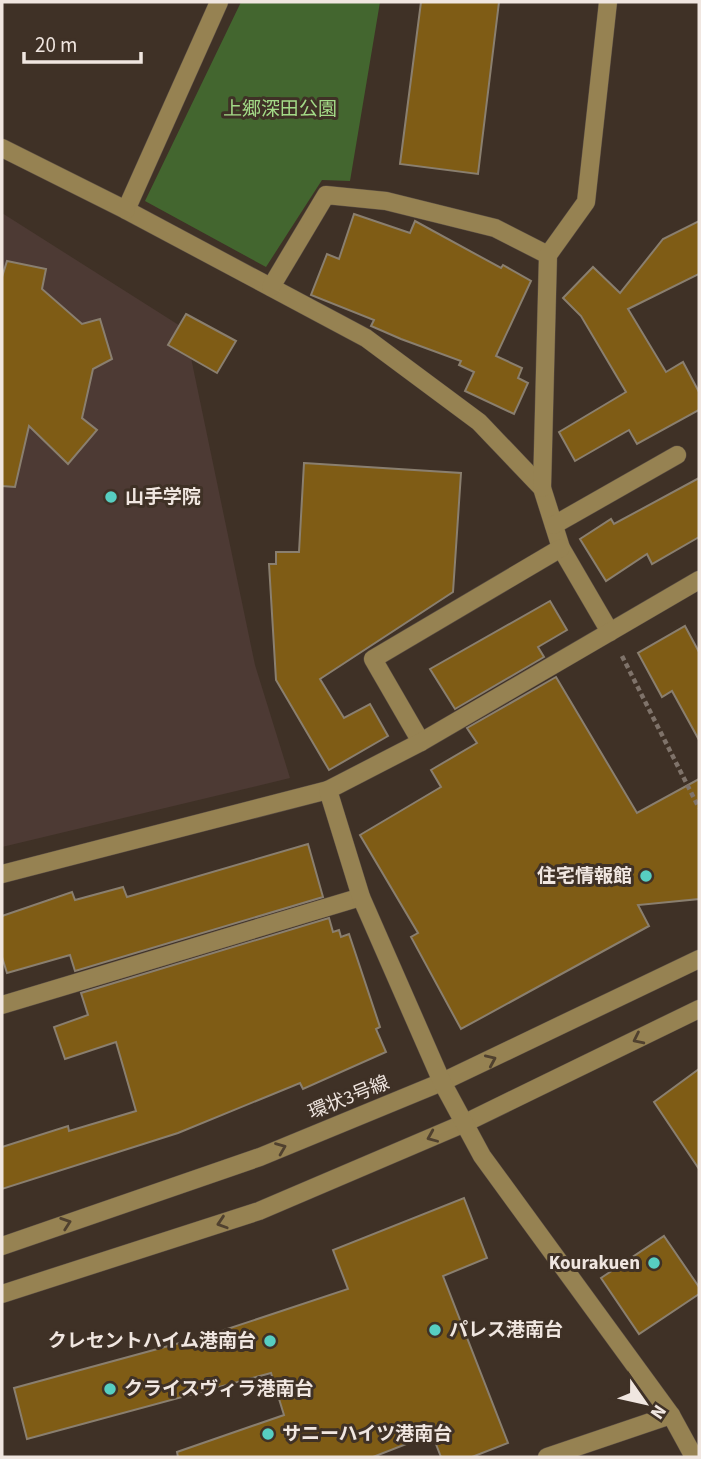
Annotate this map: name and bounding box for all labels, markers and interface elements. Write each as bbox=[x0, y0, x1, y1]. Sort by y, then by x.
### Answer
scale bar bbox=[24, 21, 142, 65]
text: 20 m bbox=[35, 30, 77, 60]
park label: 上郷深田公園 bbox=[223, 96, 337, 123]
place label: 山手学院 bbox=[125, 484, 201, 511]
marker: 山手学院 bbox=[103, 489, 119, 505]
place label: 住宅情報館 bbox=[537, 863, 632, 890]
marker: 住宅情報館 bbox=[638, 868, 654, 884]
one-way arrow bbox=[633, 1031, 645, 1045]
one-way arrow bbox=[483, 1054, 496, 1068]
street label: 環状3号線 bbox=[304, 1069, 394, 1127]
one-way arrow bbox=[427, 1129, 440, 1143]
one-way arrow bbox=[274, 1143, 286, 1157]
one-way arrow bbox=[216, 1215, 229, 1229]
one-way arrow bbox=[60, 1217, 72, 1231]
place label: Kourakuen bbox=[549, 1250, 640, 1277]
marker: Kourakuen bbox=[646, 1255, 662, 1271]
place label: パレス港南台 bbox=[449, 1317, 563, 1344]
marker: パレス港南台 bbox=[427, 1322, 443, 1338]
place label: クレセントハイム港南台 bbox=[48, 1328, 256, 1355]
marker: クレセントハイム港南台 bbox=[262, 1333, 278, 1349]
north arrow bbox=[610, 1368, 680, 1438]
place label: クライスヴィラ港南台 bbox=[124, 1376, 313, 1403]
marker: クライスヴィラ港南台 bbox=[102, 1381, 118, 1397]
text: N bbox=[643, 1399, 673, 1424]
place label: サニーハイツ港南台 bbox=[282, 1421, 452, 1448]
marker: サニーハイツ港南台 bbox=[260, 1426, 276, 1442]

